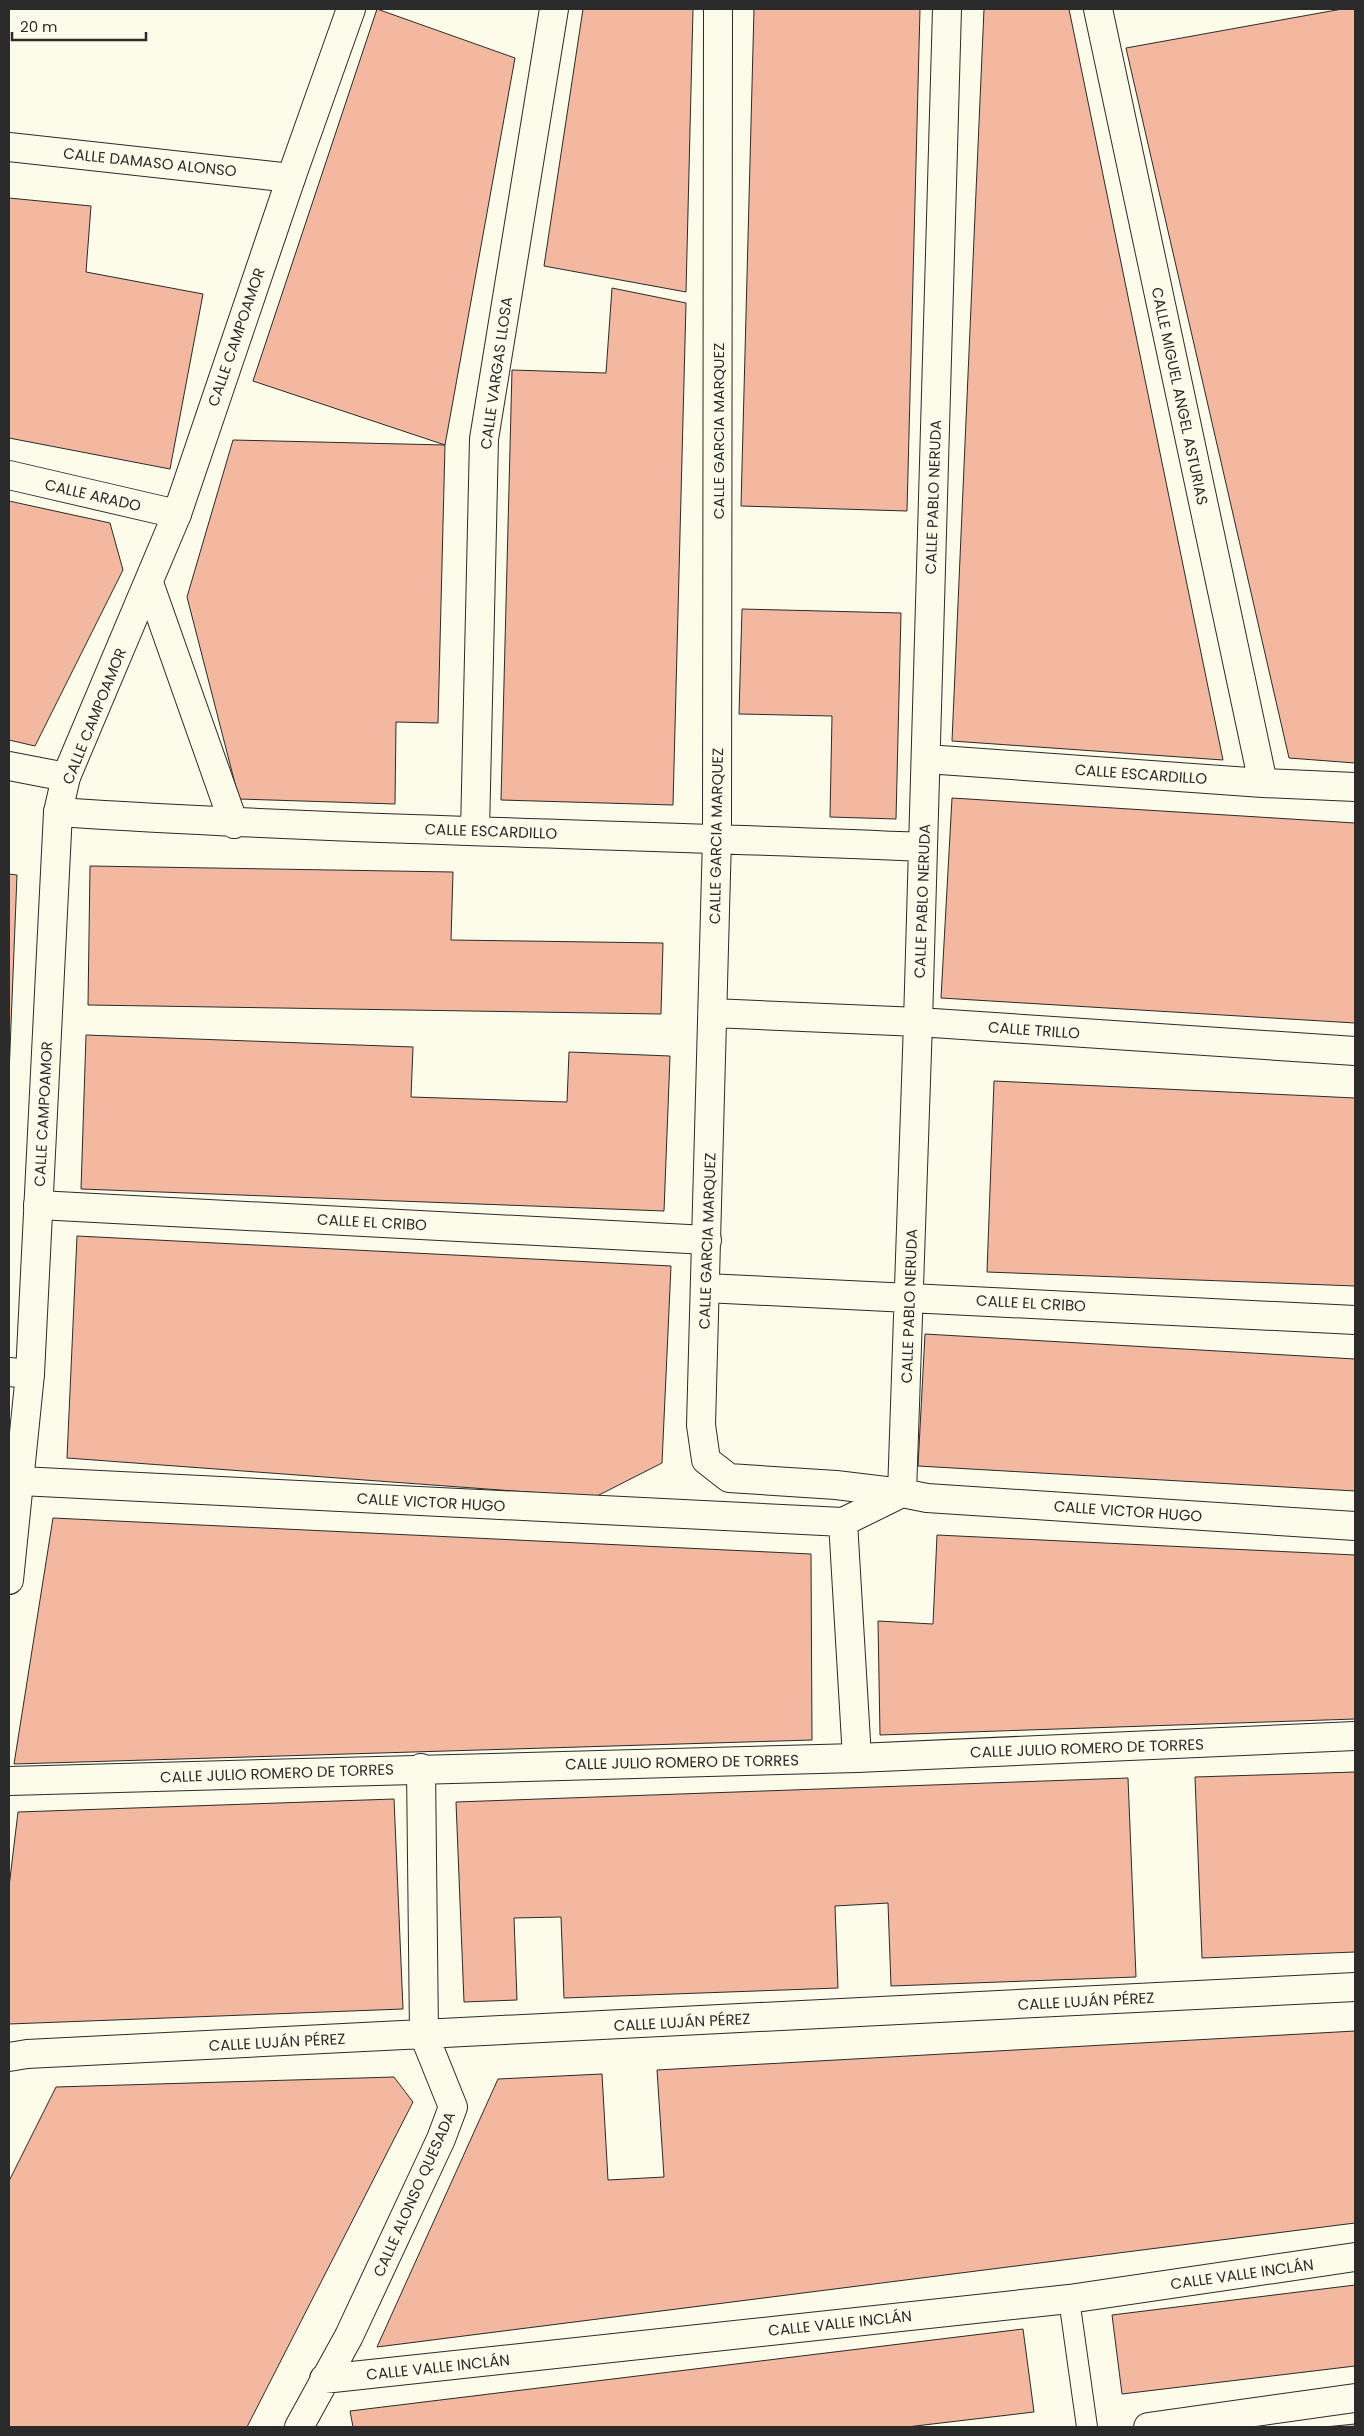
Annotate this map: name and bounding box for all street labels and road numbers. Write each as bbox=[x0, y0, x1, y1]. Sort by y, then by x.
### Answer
street label: CALLE DAMASO ALONSO bbox=[62, 142, 238, 182]
street label: CALLE CAMPOAMOR bbox=[202, 265, 270, 409]
street label: CALLE MIGUEL ANGEL ASTURIAS bbox=[1147, 285, 1213, 507]
street label: CALLE VARGAS LLOSA bbox=[475, 295, 517, 451]
street label: CALLE GARCIA MARQUEZ bbox=[708, 343, 729, 519]
street label: CALLE PABLO NERUDA bbox=[920, 419, 946, 575]
street label: CALLE ARADO bbox=[43, 474, 143, 516]
street label: CALLE CAMPOAMOR bbox=[57, 645, 131, 787]
street label: CALLE GARCIA MARQUEZ bbox=[704, 748, 728, 924]
street label: CALLE ESCARDILLO bbox=[1074, 759, 1208, 789]
street label: CALLE ESCARDILLO bbox=[424, 818, 558, 844]
street label: CALLE PABLO NERUDA bbox=[909, 823, 935, 979]
street label: CALLE TRILLO bbox=[987, 1016, 1081, 1044]
street label: CALLE CAMPOAMOR bbox=[29, 1041, 57, 1187]
street label: CALLE GARCIA MARQUEZ bbox=[693, 1152, 721, 1330]
street label: CALLE EL CRIBO bbox=[317, 1209, 428, 1235]
street label: CALLE PABLO NERUDA bbox=[896, 1228, 922, 1384]
street label: CALLE EL CRIBO bbox=[976, 1290, 1087, 1316]
street label: CALLE VICTOR HUGO bbox=[356, 1488, 506, 1516]
street label: CALLE VICTOR HUGO bbox=[1053, 1495, 1203, 1527]
street label: CALLE JULIO ROMERO DE TORRES bbox=[970, 1733, 1204, 1763]
street label: CALLE JULIO ROMERO DE TORRES bbox=[565, 1749, 799, 1775]
street label: CALLE JULIO ROMERO DE TORRES bbox=[160, 1758, 394, 1788]
street label: CALLE LUJÁN PÉREZ bbox=[1017, 1987, 1155, 2015]
street label: CALLE LUJÁN PÉREZ bbox=[613, 2008, 751, 2036]
street label: CALLE LUJÁN PÉREZ bbox=[208, 2028, 346, 2056]
street label: CALLE ALONSO QUESADA bbox=[368, 2108, 460, 2280]
street label: CALLE VALLE INCLÁN bbox=[1169, 2254, 1315, 2294]
street label: CALLE VALLE INCLÁN bbox=[767, 2305, 913, 2341]
street label: CALLE VALLE INCLÁN bbox=[365, 2349, 511, 2385]

